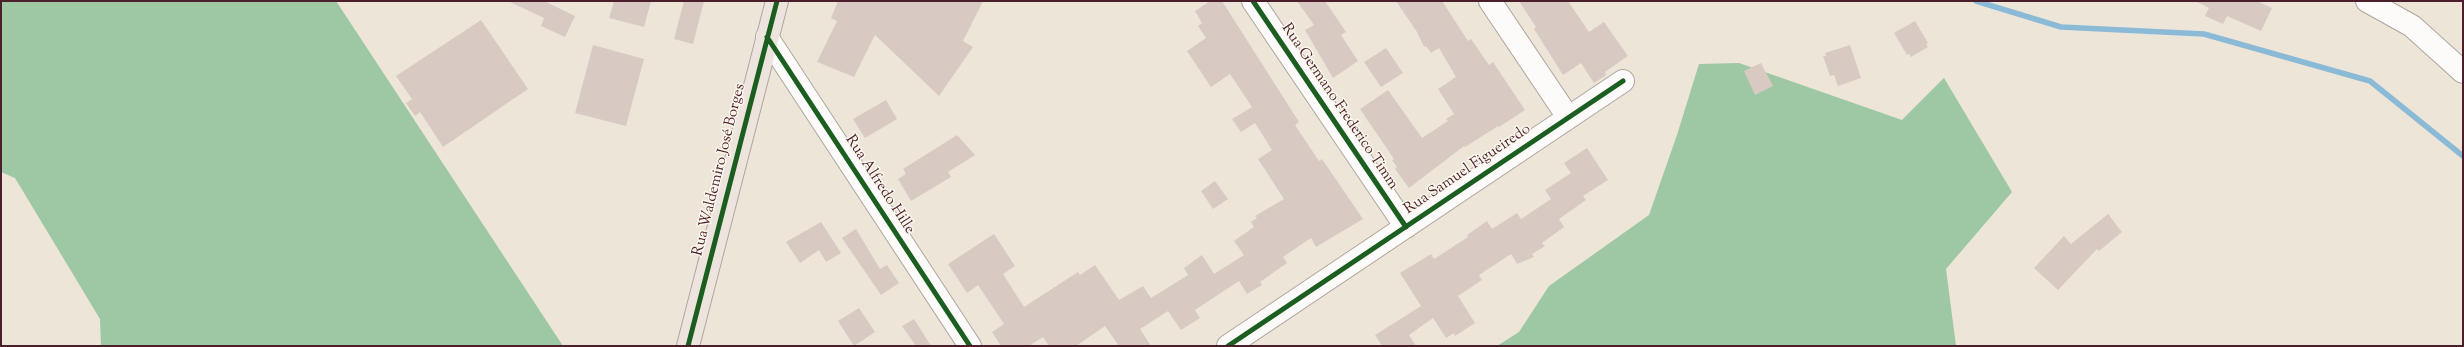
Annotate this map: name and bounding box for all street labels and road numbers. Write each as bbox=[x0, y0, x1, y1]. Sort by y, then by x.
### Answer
street label: Rua Germano Frederico Timm bbox=[1277, 21, 1401, 193]
street label: Rua Waldemiro José Borges bbox=[690, 82, 750, 258]
street label: Rua Samuel Figueiredo bbox=[1401, 121, 1535, 219]
street label: Rua Alfredo Hille bbox=[840, 132, 918, 238]

